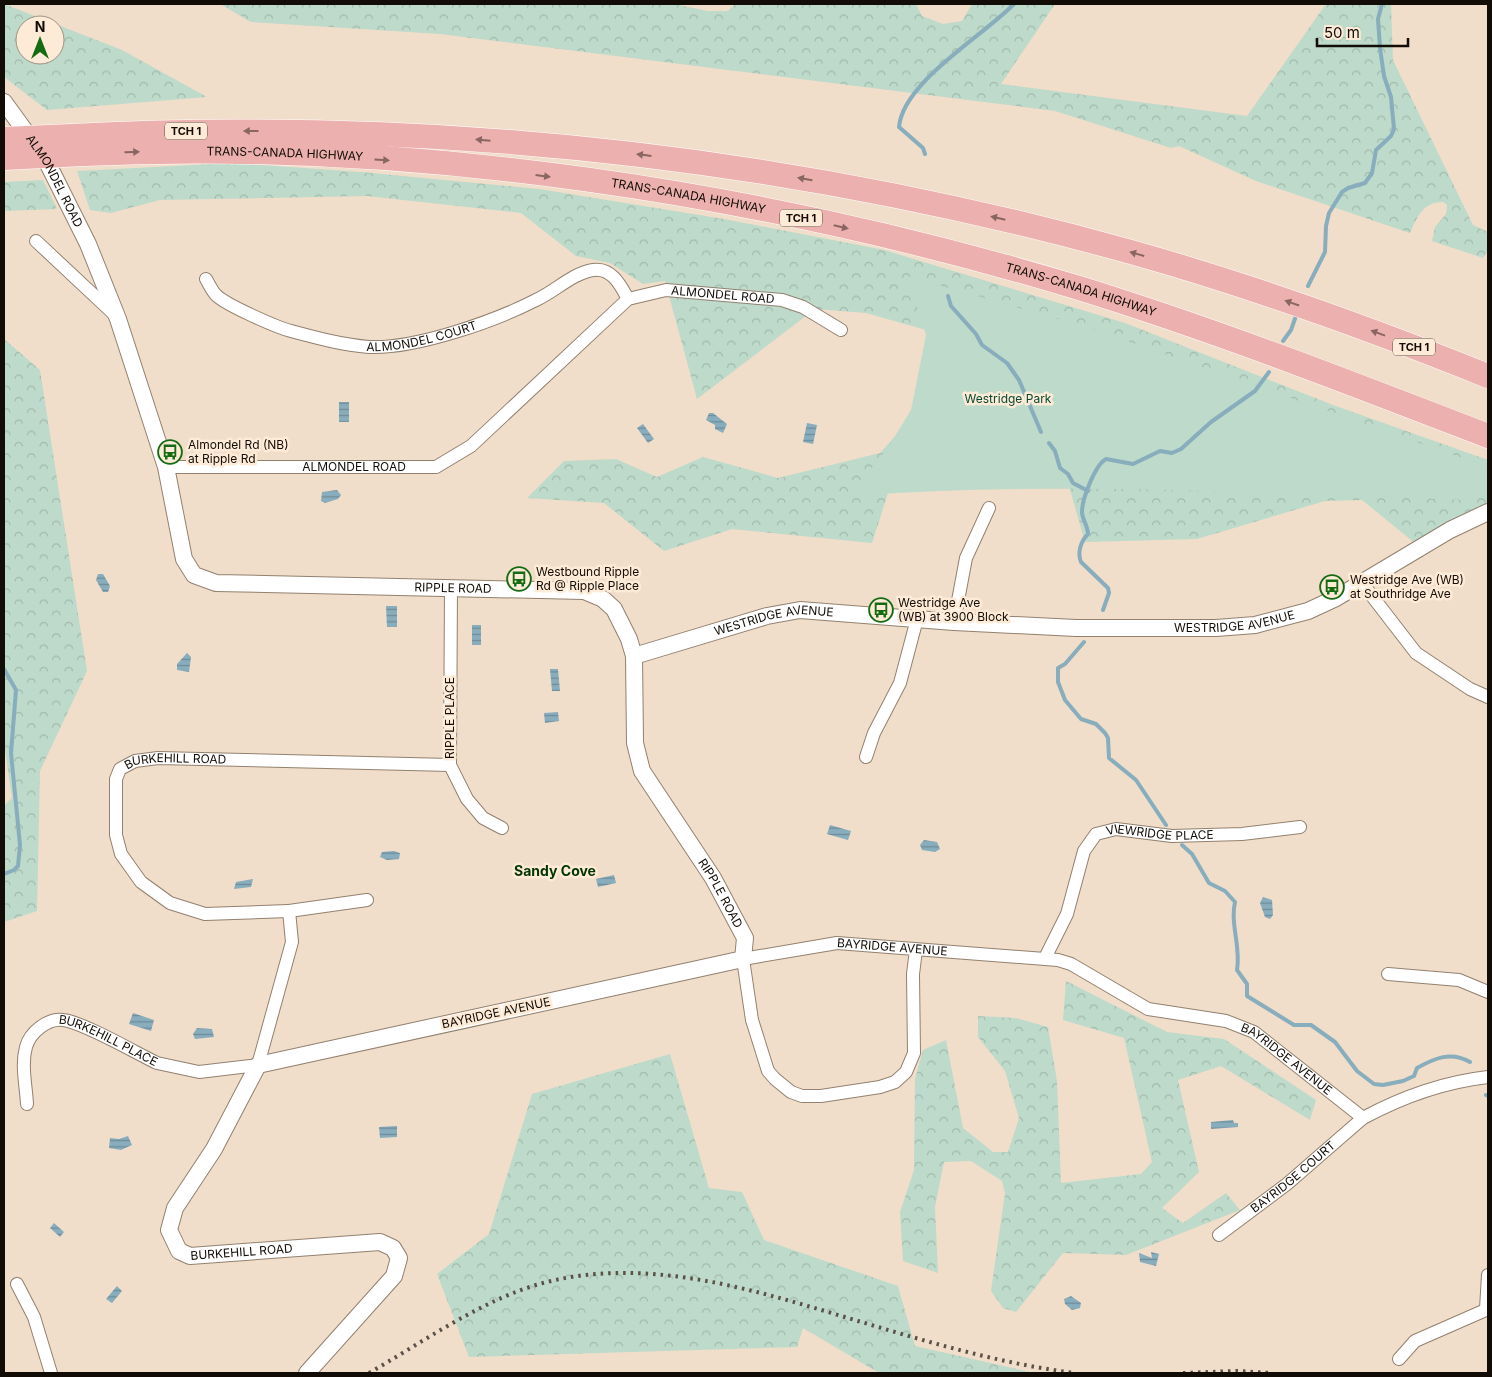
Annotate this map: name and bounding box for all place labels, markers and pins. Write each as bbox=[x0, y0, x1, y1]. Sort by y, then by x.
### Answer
place label: Almondel Rd (NB) at Ripple Rd bbox=[188, 437, 289, 466]
bus stop icon: Almondel Rd (NB) at Ripple Rd bbox=[157, 439, 183, 465]
place label: Westbound Ripple Rd @ Ripple Place bbox=[536, 564, 639, 593]
bus stop icon: Westbound Ripple Rd @ Ripple Place bbox=[506, 566, 532, 592]
place label: Westridge Ave (WB) at Southridge Ave bbox=[1350, 572, 1464, 601]
bus stop icon: Westridge Ave (WB) at Southridge Ave bbox=[1319, 574, 1345, 600]
place label: Westridge Ave (WB) at 3900 Block bbox=[898, 595, 1009, 624]
bus stop icon: Westridge Ave (WB) at 3900 Block bbox=[868, 597, 894, 623]

